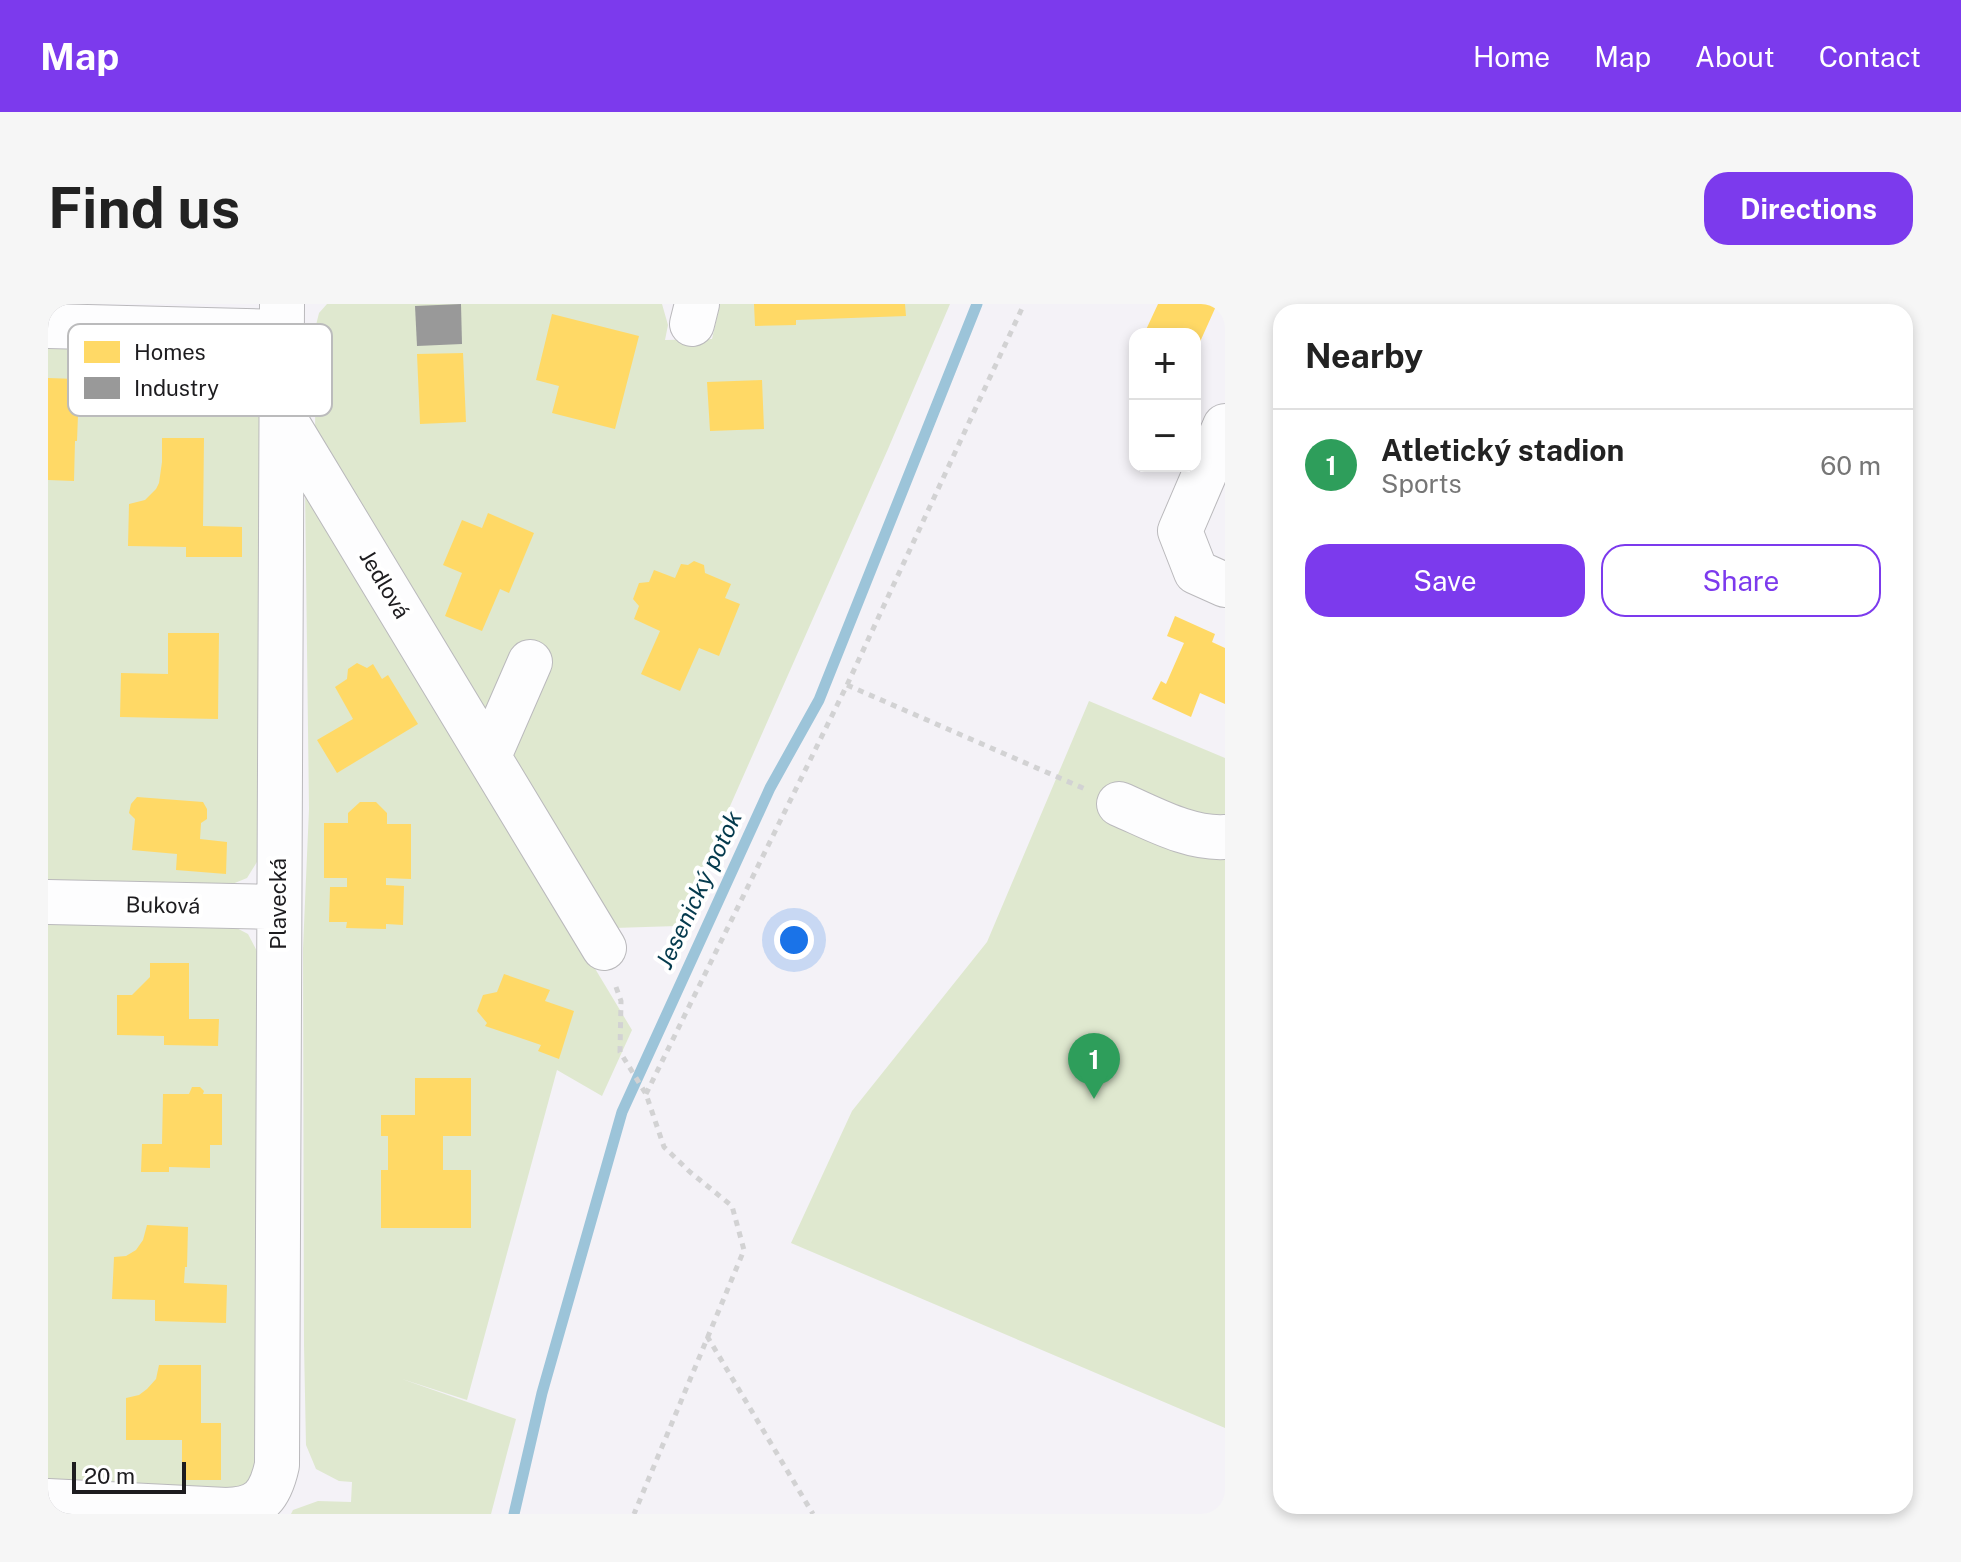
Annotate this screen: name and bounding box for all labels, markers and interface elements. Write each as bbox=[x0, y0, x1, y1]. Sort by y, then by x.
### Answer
text: Map bbox=[40, 34, 119, 79]
text: Home bbox=[1473, 40, 1550, 73]
text: Map bbox=[1594, 40, 1651, 73]
text: About bbox=[1695, 40, 1775, 73]
text: Contact bbox=[1819, 40, 1921, 73]
button: Directions bbox=[1704, 172, 1913, 245]
text: Find us bbox=[48, 175, 240, 241]
legend bbox=[68, 324, 332, 416]
map controls bbox=[1129, 328, 1201, 472]
button: + bbox=[1129, 328, 1201, 400]
text: Nearby bbox=[1305, 336, 1423, 376]
text: Homes bbox=[134, 339, 206, 365]
text: Industry bbox=[134, 375, 219, 401]
button: − bbox=[1129, 400, 1201, 472]
text: Atletický stadion bbox=[1381, 432, 1624, 468]
text: 1 bbox=[1325, 450, 1337, 481]
text: 60 m bbox=[1820, 450, 1881, 481]
text: Sports bbox=[1381, 468, 1462, 499]
button: Save bbox=[1305, 544, 1585, 617]
button: Share bbox=[1601, 544, 1881, 617]
street label: Jedlová bbox=[354, 545, 416, 623]
water label: Jesenický potok bbox=[649, 806, 747, 973]
street label: Plavecká bbox=[265, 858, 291, 950]
street label: Buková bbox=[125, 891, 201, 919]
your location bbox=[774, 920, 814, 960]
pin: 1 bbox=[1068, 1033, 1120, 1099]
scale bar bbox=[72, 1458, 186, 1494]
text: 20 m bbox=[84, 1463, 135, 1489]

